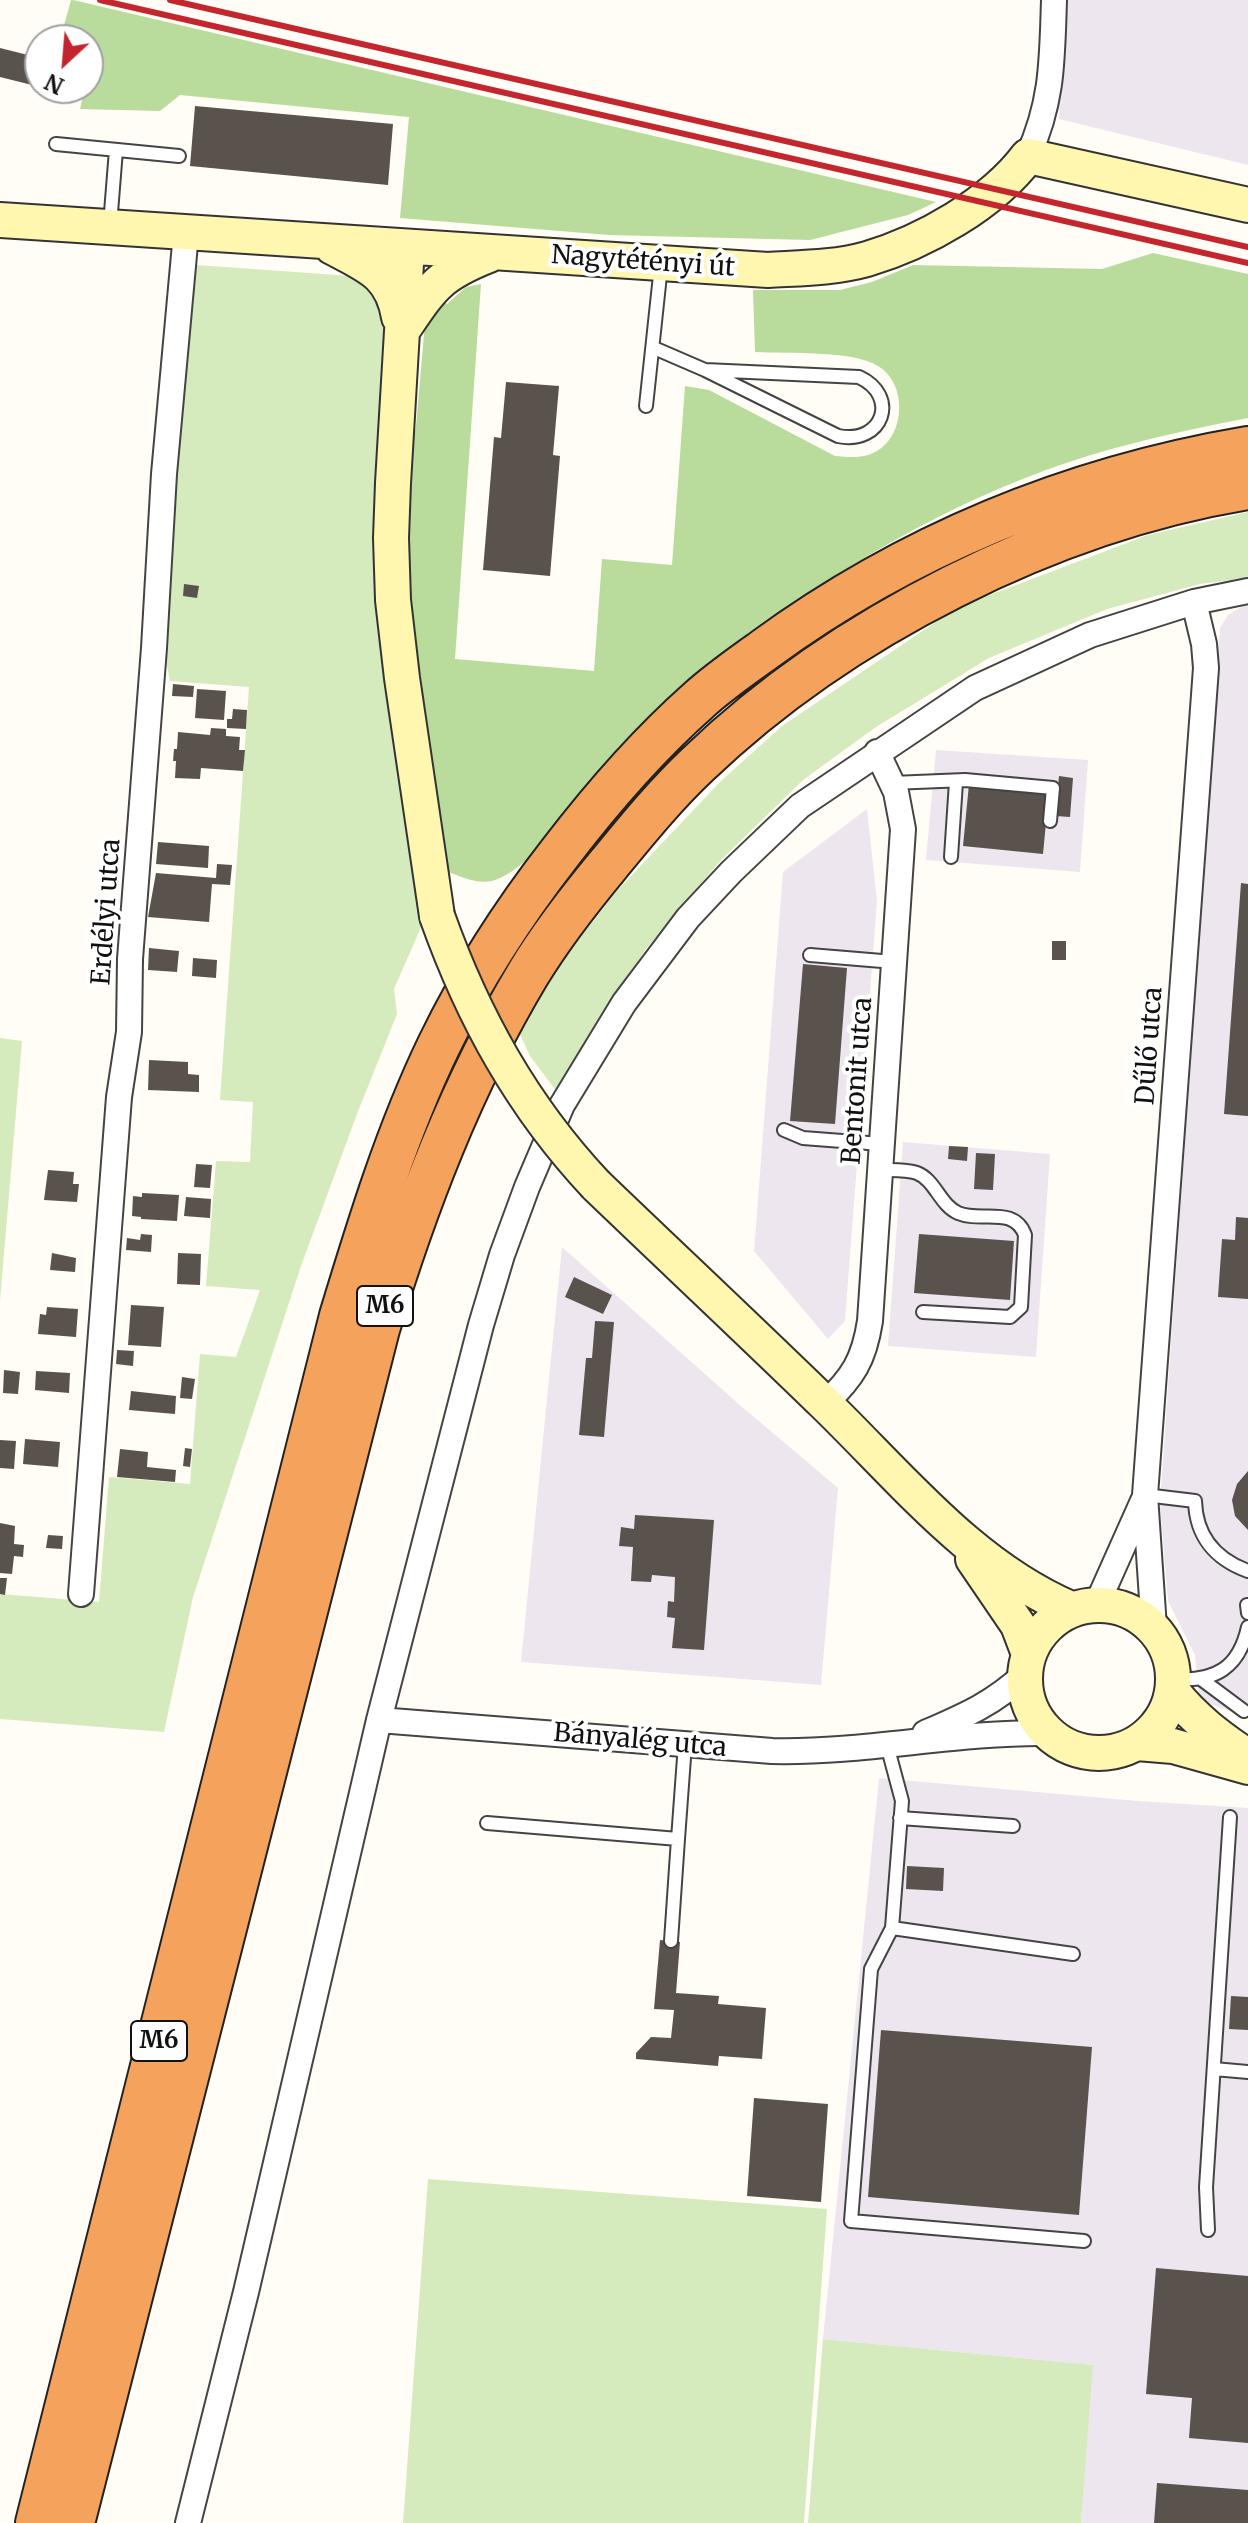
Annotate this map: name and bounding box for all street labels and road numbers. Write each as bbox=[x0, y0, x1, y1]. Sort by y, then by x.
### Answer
street label: Nagytétényi út bbox=[550, 240, 736, 284]
street label: Erdélyi utca bbox=[86, 838, 128, 986]
street label: Dűlő utca bbox=[1130, 986, 1170, 1106]
street label: Bentonit utca bbox=[837, 996, 879, 1166]
road number: M6 bbox=[357, 1286, 413, 1326]
street label: Bányalég utca bbox=[552, 1718, 728, 1764]
road number: M6 bbox=[131, 2021, 187, 2061]

